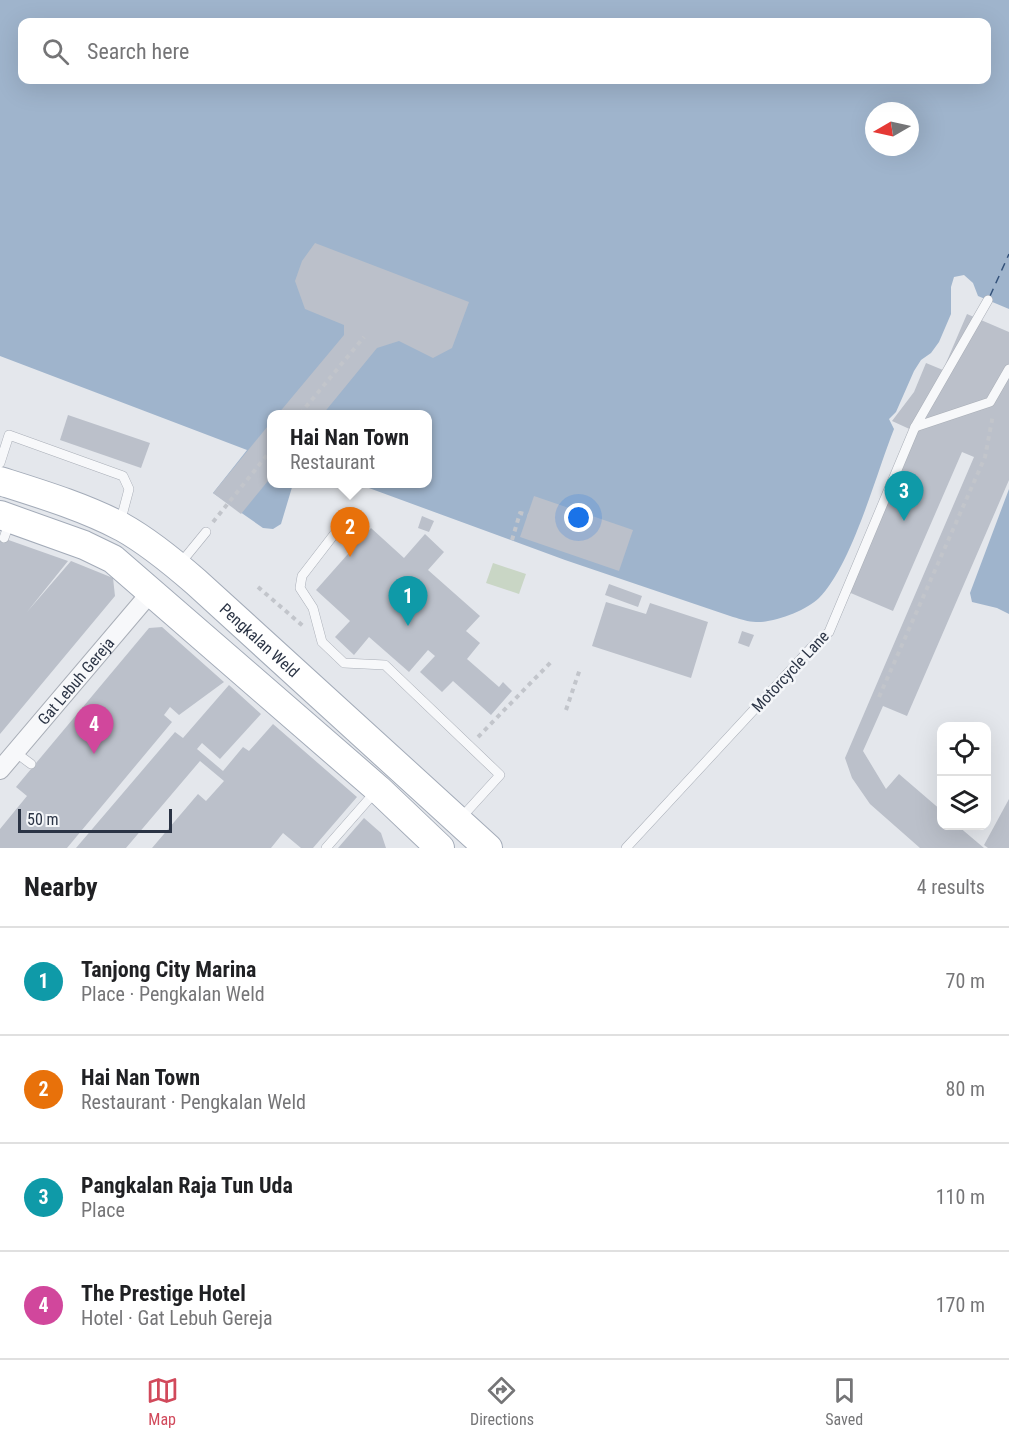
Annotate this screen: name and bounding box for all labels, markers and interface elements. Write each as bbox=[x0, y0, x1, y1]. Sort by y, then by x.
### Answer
search box bbox=[18, 18, 991, 84]
icon: search bbox=[39, 35, 72, 68]
text: Search here bbox=[87, 39, 189, 64]
north arrow bbox=[865, 102, 919, 156]
popup bbox=[267, 410, 432, 488]
text: Hai Nan Town bbox=[290, 425, 409, 450]
text: Restaurant bbox=[290, 450, 375, 474]
pin: 3 bbox=[884, 472, 924, 521]
your location bbox=[564, 503, 593, 532]
pin: 2 bbox=[330, 508, 370, 557]
pin: 1 bbox=[388, 576, 428, 626]
street label: Pengkalan Weld bbox=[216, 599, 303, 681]
street label: Motorcycle Lane bbox=[748, 627, 833, 716]
street label: Gat Lebuh Gereja bbox=[34, 634, 118, 728]
pin: 4 bbox=[74, 704, 113, 754]
map controls bbox=[937, 722, 991, 830]
button: locate bbox=[937, 722, 991, 776]
button: layers bbox=[937, 776, 991, 830]
scale bar bbox=[18, 806, 172, 834]
text: 50 m bbox=[27, 810, 59, 829]
text: Nearby bbox=[24, 872, 98, 902]
text: 4 results bbox=[917, 875, 985, 899]
text: Tanjong City Marina bbox=[81, 957, 256, 982]
text: 1 bbox=[38, 969, 49, 993]
text: 70 m bbox=[946, 969, 985, 993]
text: Place · Pengkalan Weld bbox=[81, 982, 265, 1006]
text: Hai Nan Town bbox=[81, 1065, 200, 1090]
text: 2 bbox=[38, 1077, 49, 1101]
text: 80 m bbox=[946, 1077, 985, 1101]
text: Restaurant · Pengkalan Weld bbox=[81, 1090, 306, 1114]
text: Pangkalan Raja Tun Uda bbox=[81, 1173, 293, 1198]
text: 3 bbox=[38, 1185, 49, 1209]
text: 110 m bbox=[936, 1185, 985, 1209]
text: Place bbox=[81, 1198, 125, 1222]
text: The Prestige Hotel bbox=[81, 1281, 246, 1306]
text: 4 bbox=[38, 1293, 49, 1317]
text: 170 m bbox=[936, 1293, 985, 1317]
text: Hotel · Gat Lebuh Gereja bbox=[81, 1306, 272, 1330]
tab: Map bbox=[146, 1374, 179, 1429]
tab: Directions bbox=[470, 1374, 534, 1429]
tab: Saved bbox=[825, 1374, 863, 1429]

